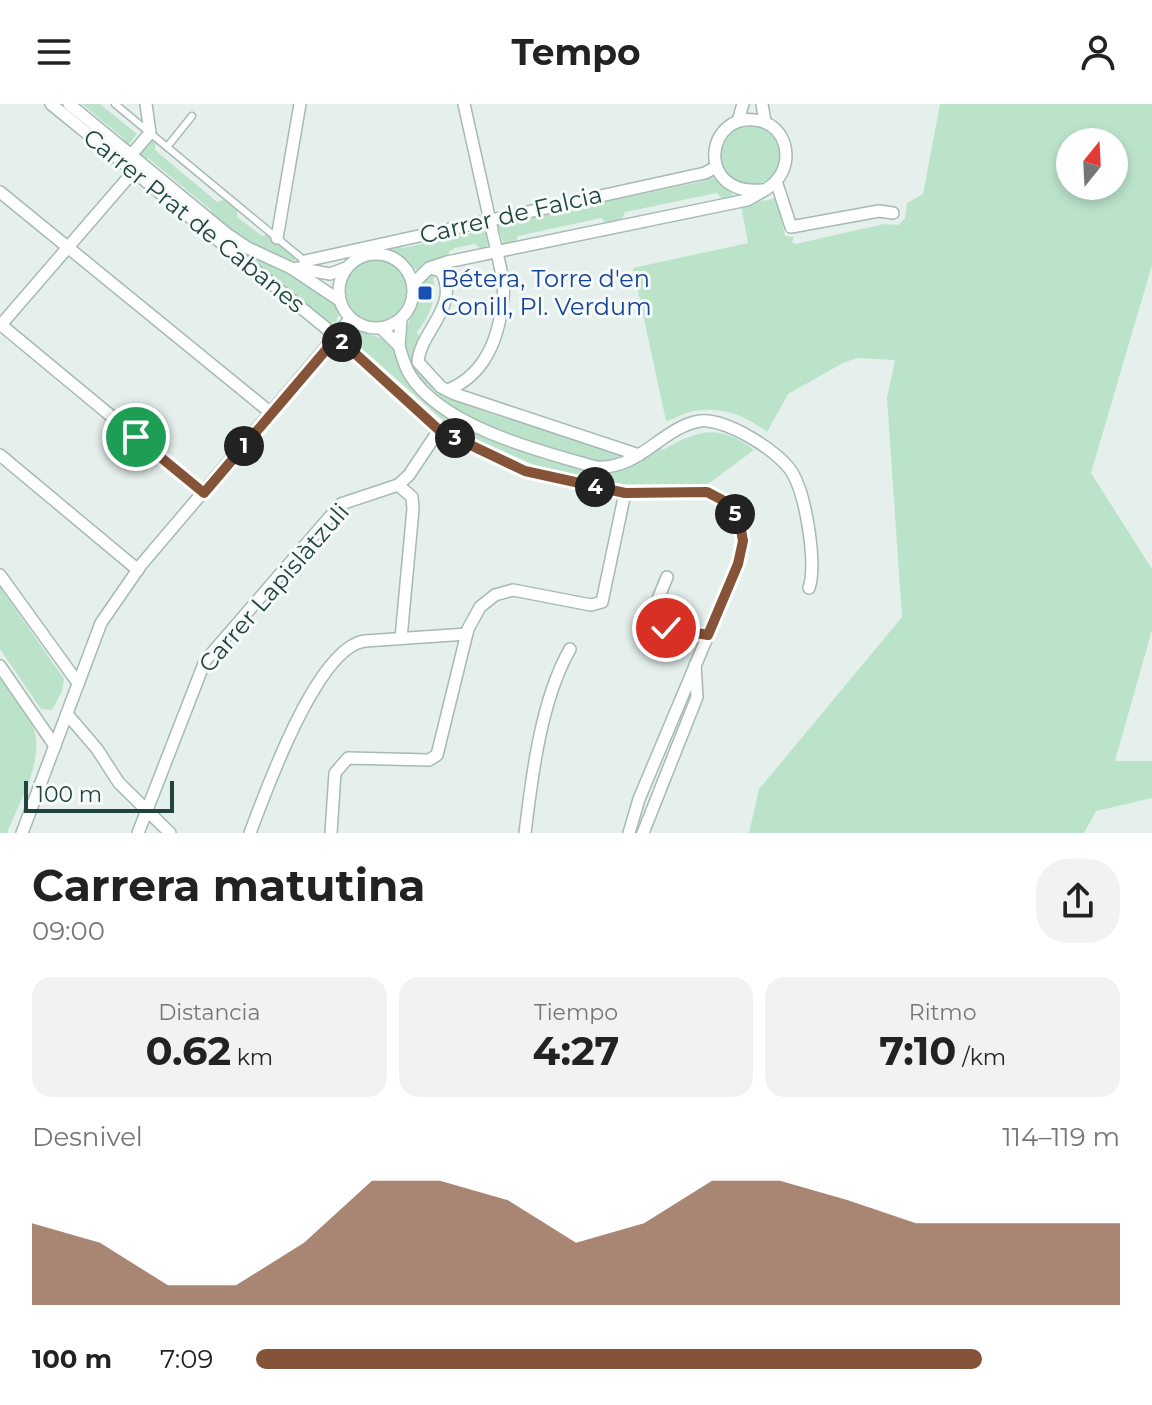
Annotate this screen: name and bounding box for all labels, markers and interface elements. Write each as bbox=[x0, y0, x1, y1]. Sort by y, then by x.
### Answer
icon: menu bbox=[32, 30, 76, 74]
text: Tempo bbox=[511, 30, 641, 74]
icon: person bbox=[1076, 30, 1120, 74]
street label: Carrer Prat de Cabanes bbox=[78, 122, 311, 319]
north arrow bbox=[1056, 128, 1128, 200]
map controls bbox=[1056, 128, 1128, 200]
street label: Carrer de Falcia bbox=[417, 179, 605, 250]
place label: Bétera, Torre d'en Conill, Pl. Verdum bbox=[441, 264, 652, 321]
marker: Bétera, Torre d'en Conill, Pl. Verdum bbox=[416, 284, 434, 302]
pin: 2 bbox=[322, 322, 362, 362]
text: 2 bbox=[336, 328, 348, 355]
pin bbox=[102, 403, 170, 471]
icon: arrive bbox=[114, 415, 158, 459]
pin: 3 bbox=[435, 418, 475, 458]
text: 3 bbox=[448, 424, 462, 451]
pin: 1 bbox=[224, 426, 264, 466]
text: 1 bbox=[240, 432, 248, 459]
pin: 4 bbox=[575, 467, 615, 507]
text: 4 bbox=[587, 473, 603, 500]
pin: 5 bbox=[715, 494, 755, 534]
street label: Carrer Lapislàtzuli bbox=[192, 497, 355, 678]
text: 5 bbox=[728, 500, 742, 527]
pin bbox=[632, 594, 700, 662]
icon: check bbox=[644, 606, 688, 650]
scale bar bbox=[24, 777, 174, 813]
text: 100 m bbox=[36, 781, 102, 808]
text: Carrera matutina bbox=[32, 858, 425, 912]
button: share bbox=[1036, 859, 1120, 943]
text: 09:00 bbox=[32, 915, 105, 947]
text: Distancia bbox=[158, 999, 260, 1026]
text: Tiempo bbox=[534, 999, 618, 1026]
text: Ritmo bbox=[909, 999, 977, 1026]
text: 0.62 bbox=[145, 1026, 231, 1075]
text: 4:27 bbox=[533, 1026, 619, 1075]
text: 7:10 bbox=[879, 1026, 957, 1075]
text: km bbox=[231, 1044, 273, 1071]
text: /km bbox=[957, 1044, 1006, 1071]
text: Desnivel bbox=[32, 1121, 143, 1153]
text: 114–119 m bbox=[1002, 1121, 1120, 1153]
text: 100 m bbox=[32, 1343, 112, 1375]
text: 7:09 bbox=[160, 1343, 213, 1375]

